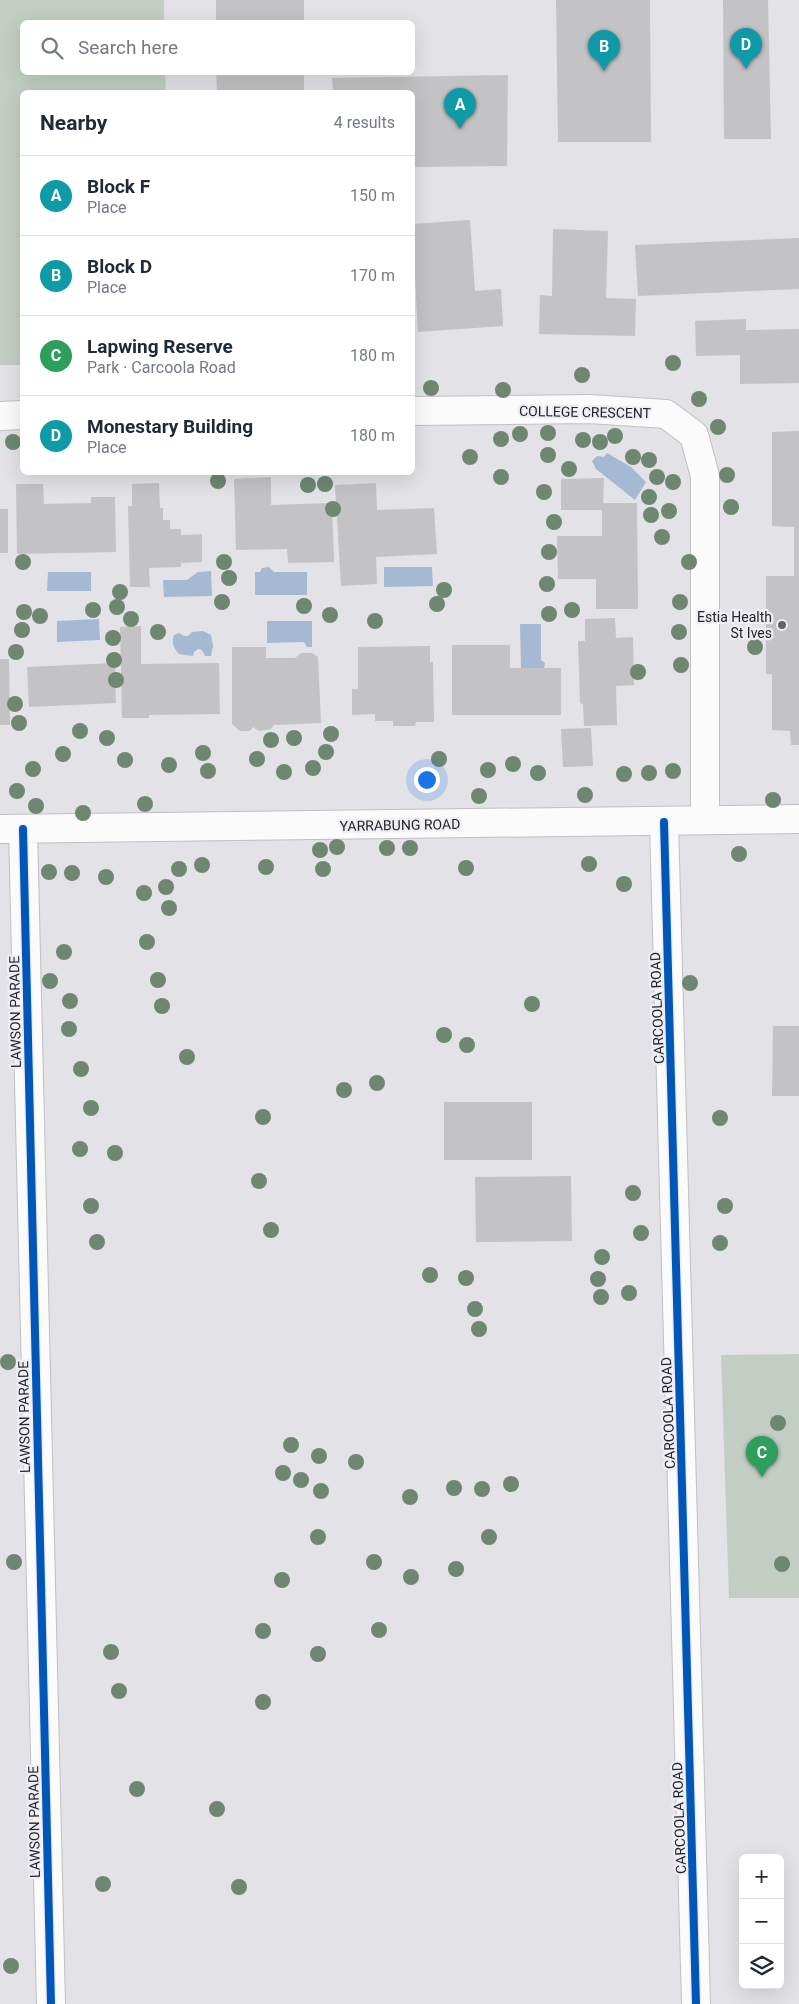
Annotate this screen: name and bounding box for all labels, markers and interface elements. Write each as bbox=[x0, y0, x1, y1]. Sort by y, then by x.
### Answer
search box bbox=[20, 20, 415, 75]
pin: D bbox=[730, 28, 762, 69]
pin: B bbox=[588, 30, 620, 71]
icon: search bbox=[38, 34, 66, 62]
text: Search here bbox=[78, 36, 178, 59]
pin: A bbox=[444, 88, 476, 129]
text: Nearby bbox=[40, 111, 107, 135]
text: 4 results bbox=[334, 113, 395, 132]
text: Block F bbox=[87, 175, 150, 198]
text: A bbox=[51, 186, 61, 205]
text: 150 m bbox=[350, 186, 395, 205]
text: Place bbox=[87, 198, 127, 217]
text: Block D bbox=[87, 255, 152, 278]
text: B bbox=[51, 266, 61, 285]
text: 170 m bbox=[350, 266, 395, 285]
text: Place bbox=[87, 278, 127, 297]
text: Lapwing Reserve bbox=[87, 335, 233, 358]
text: C bbox=[51, 346, 61, 365]
text: 180 m bbox=[350, 346, 395, 365]
text: Park · Carcoola Road bbox=[87, 358, 236, 377]
street label: COLLEGE CRESCENT bbox=[519, 403, 652, 421]
text: Monestary Building bbox=[87, 415, 253, 438]
text: D bbox=[51, 426, 61, 445]
text: 180 m bbox=[350, 426, 395, 445]
text: Place bbox=[87, 438, 127, 457]
place label: Estia Health St Ives bbox=[697, 609, 772, 641]
marker: Estia Health St Ives bbox=[776, 619, 788, 631]
your location bbox=[414, 767, 440, 793]
street label: YARRABUNG ROAD bbox=[340, 816, 460, 834]
street label: CARCOOLA ROAD bbox=[647, 952, 667, 1064]
street label: LAWSON PARADE bbox=[6, 956, 24, 1068]
street label: CARCOOLA ROAD bbox=[658, 1357, 678, 1469]
street label: LAWSON PARADE bbox=[15, 1361, 33, 1473]
pin: C bbox=[746, 1436, 778, 1477]
street label: CARCOOLA ROAD bbox=[669, 1762, 689, 1874]
street label: LAWSON PARADE bbox=[25, 1766, 43, 1878]
map controls bbox=[739, 1854, 784, 1989]
button: + bbox=[739, 1854, 784, 1899]
button: − bbox=[739, 1899, 784, 1944]
button: layers bbox=[739, 1944, 784, 1989]

